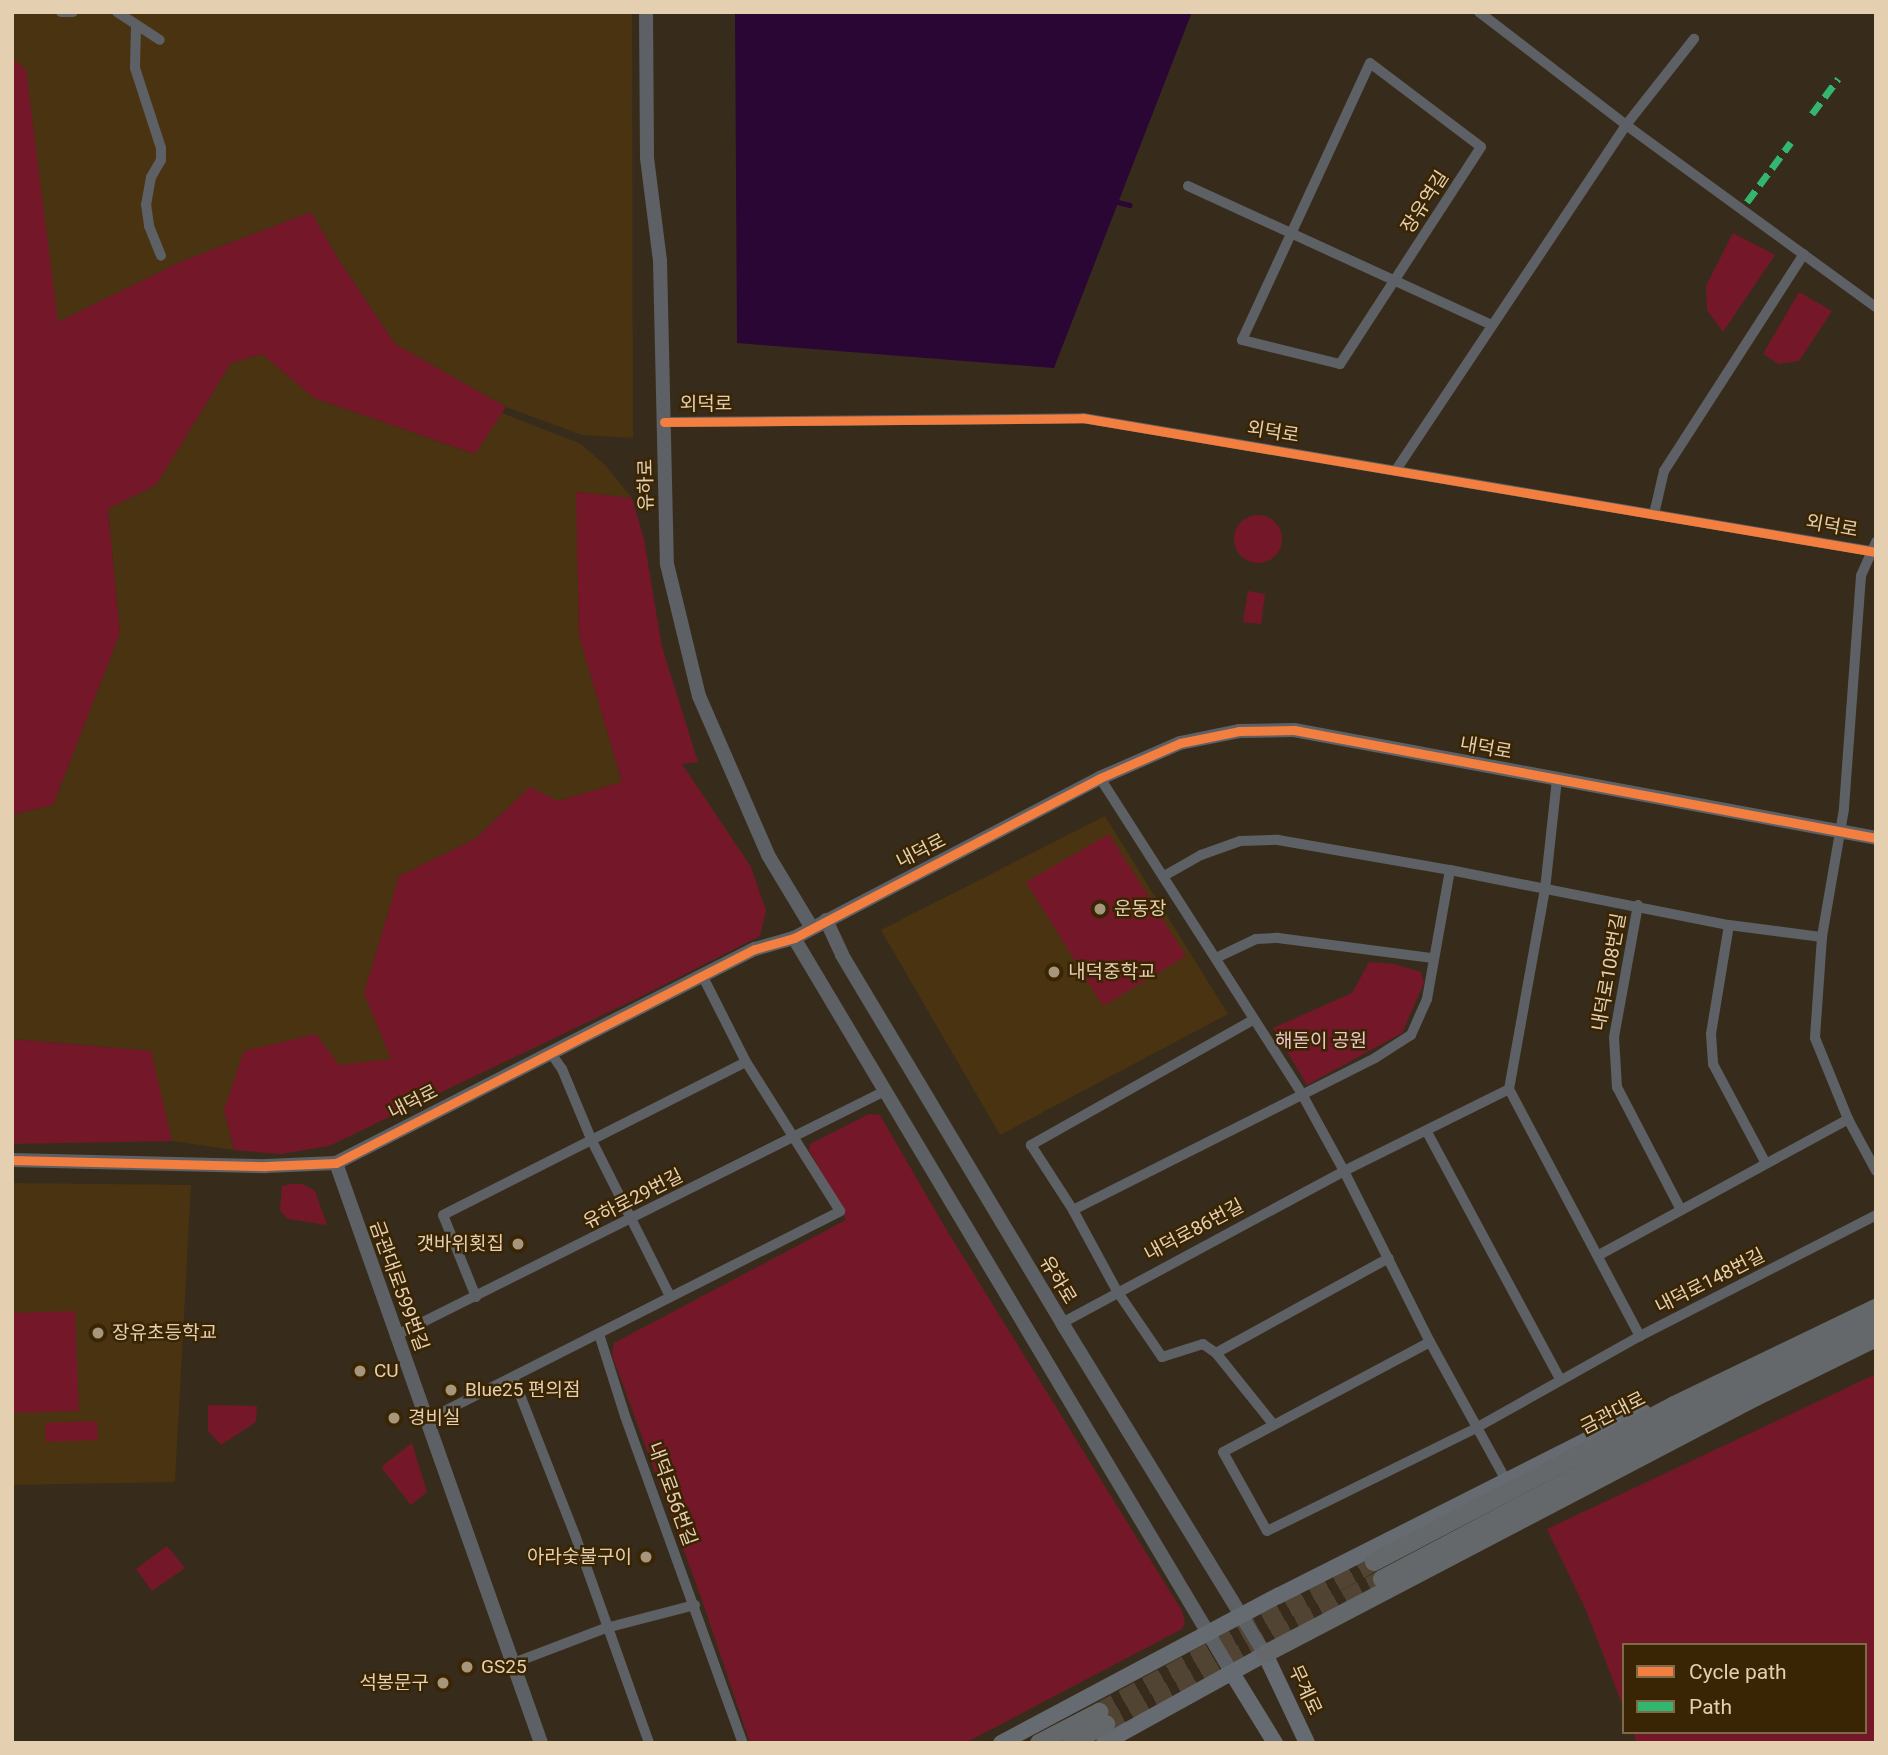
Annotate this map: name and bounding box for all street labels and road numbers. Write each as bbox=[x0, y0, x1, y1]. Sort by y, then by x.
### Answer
street label: 장유역길 bbox=[1396, 166, 1454, 238]
street label: 외덕로 bbox=[680, 393, 732, 415]
street label: 외덕로 bbox=[1245, 417, 1301, 447]
street label: 유하로 bbox=[634, 459, 658, 511]
street label: 외덕로 bbox=[1804, 510, 1860, 542]
street label: 내덕로 bbox=[1458, 732, 1514, 764]
street label: 내덕로 bbox=[892, 829, 950, 873]
street label: 내덕로108번길 bbox=[1587, 911, 1631, 1033]
street label: 내덕로 bbox=[384, 1080, 442, 1124]
street label: 유하로29번길 bbox=[579, 1164, 687, 1234]
street label: 내덕로86번길 bbox=[1141, 1194, 1247, 1266]
street label: 금관대로599번길 bbox=[365, 1218, 433, 1354]
street label: 내덕로148번길 bbox=[1652, 1244, 1768, 1318]
street label: 유하로 bbox=[1035, 1252, 1081, 1308]
street label: 금관대로 bbox=[1577, 1387, 1649, 1439]
street label: 내덕로56번길 bbox=[643, 1439, 701, 1549]
street label: 무계로 bbox=[1284, 1661, 1326, 1719]

